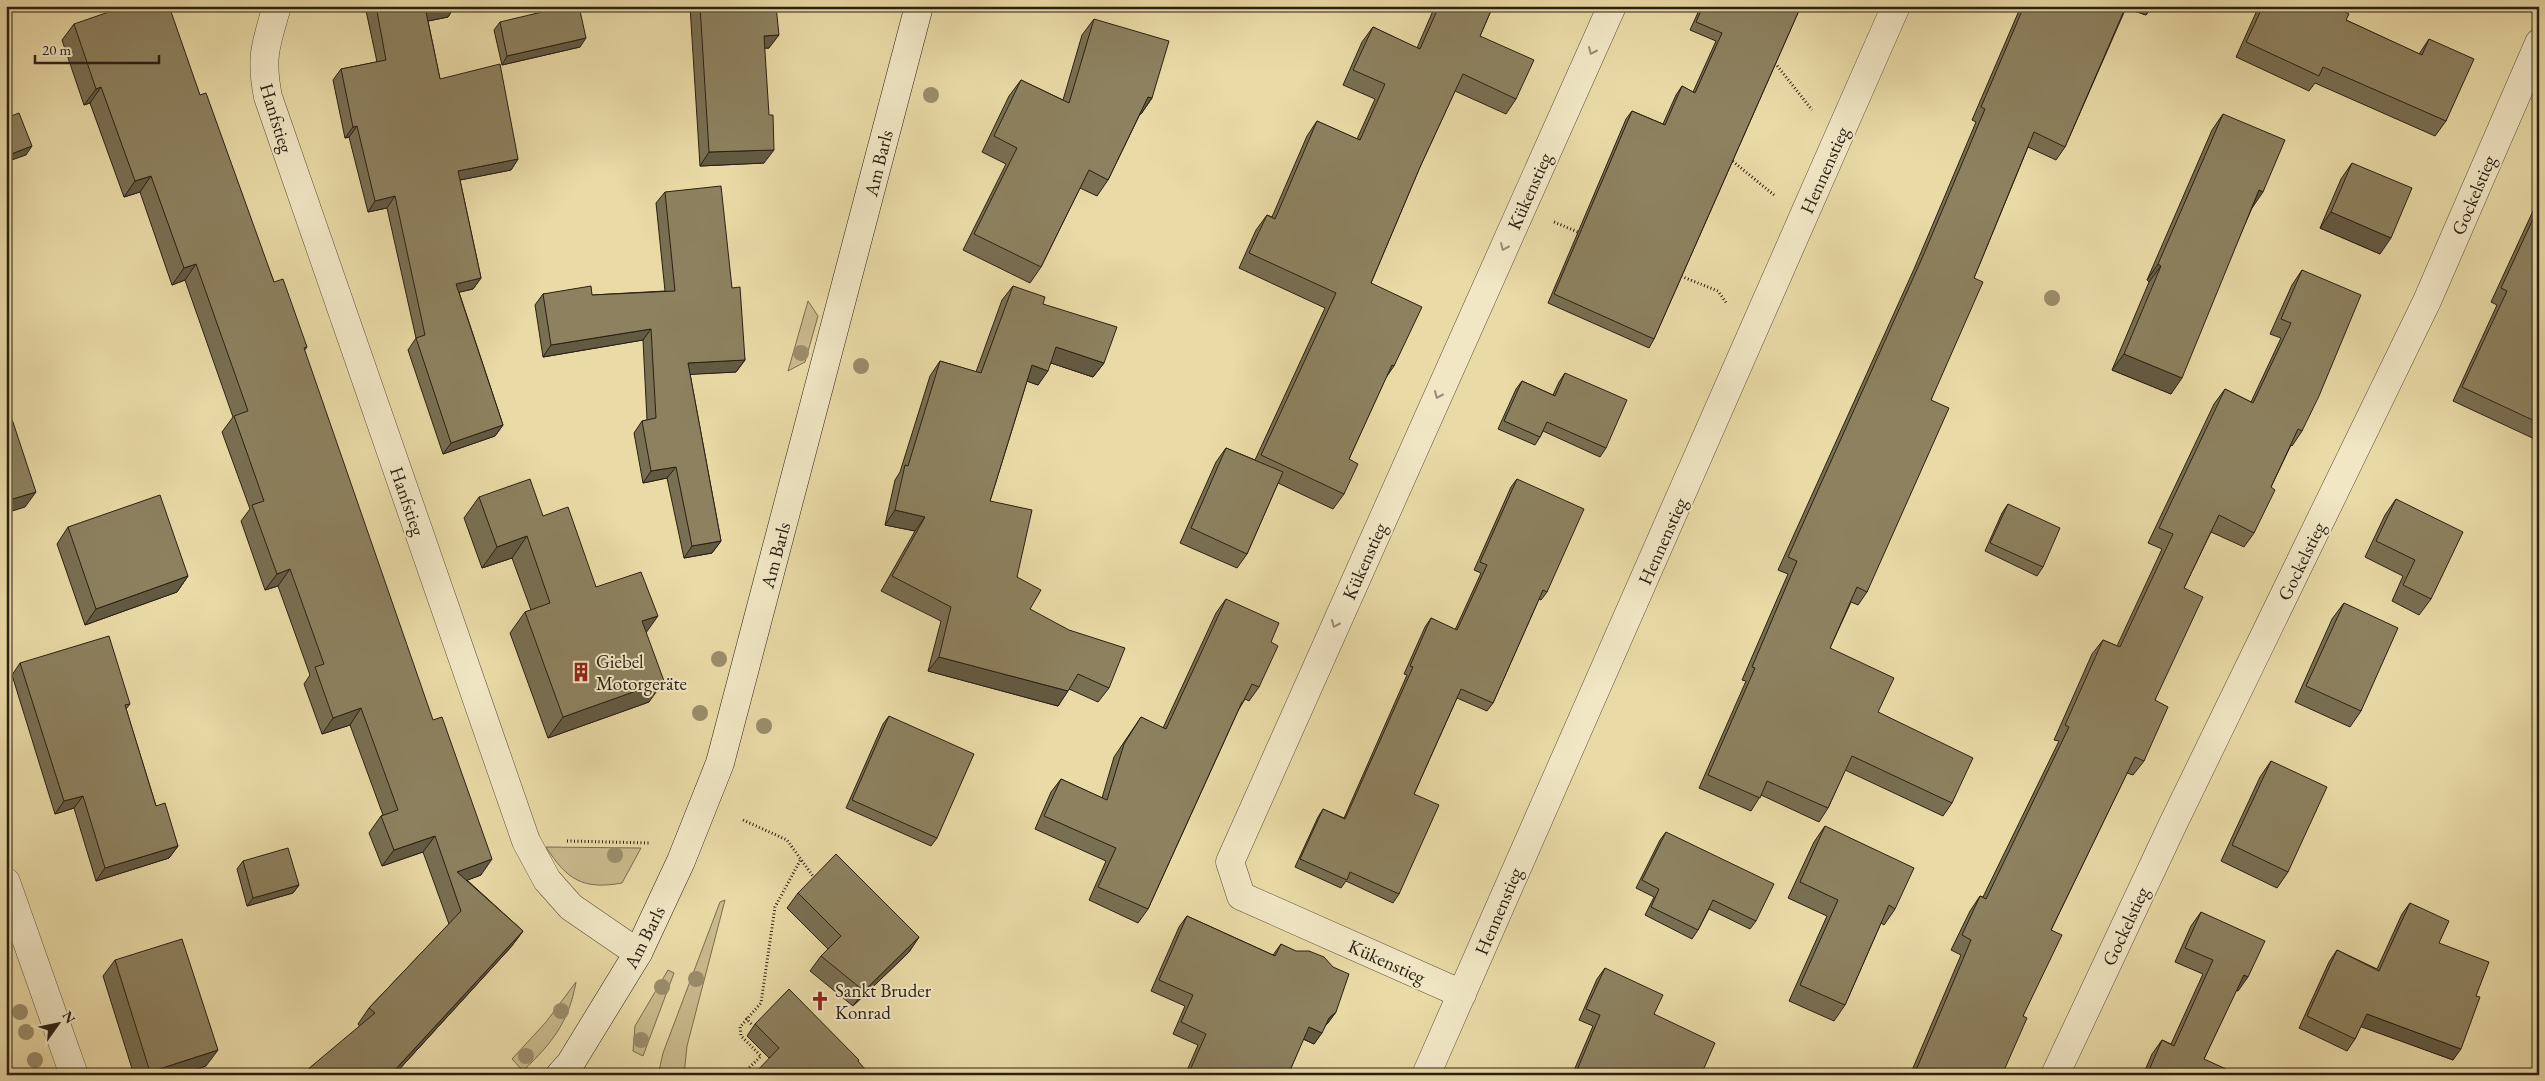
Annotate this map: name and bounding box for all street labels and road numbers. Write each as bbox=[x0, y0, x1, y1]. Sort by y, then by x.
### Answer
street label: Hanfstieg bbox=[254, 80, 299, 157]
street label: Hennenstieg bbox=[1794, 122, 1855, 218]
street label: Am Barls bbox=[858, 127, 899, 200]
street label: Kükenstieg bbox=[1501, 148, 1558, 234]
street label: Gockelstieg bbox=[2445, 151, 2502, 239]
street label: Hanfstieg bbox=[384, 463, 431, 540]
street label: Hennenstieg bbox=[1632, 493, 1693, 589]
street label: Gockelstieg bbox=[2272, 517, 2331, 605]
street label: Kükenstieg bbox=[1336, 518, 1393, 604]
street label: Am Barls bbox=[754, 519, 796, 592]
street label: Hennenstieg bbox=[1469, 863, 1528, 959]
street label: Gockelstieg bbox=[2096, 882, 2155, 970]
street label: Am Barls bbox=[618, 901, 671, 974]
street label: Kükenstieg bbox=[1344, 933, 1430, 990]

